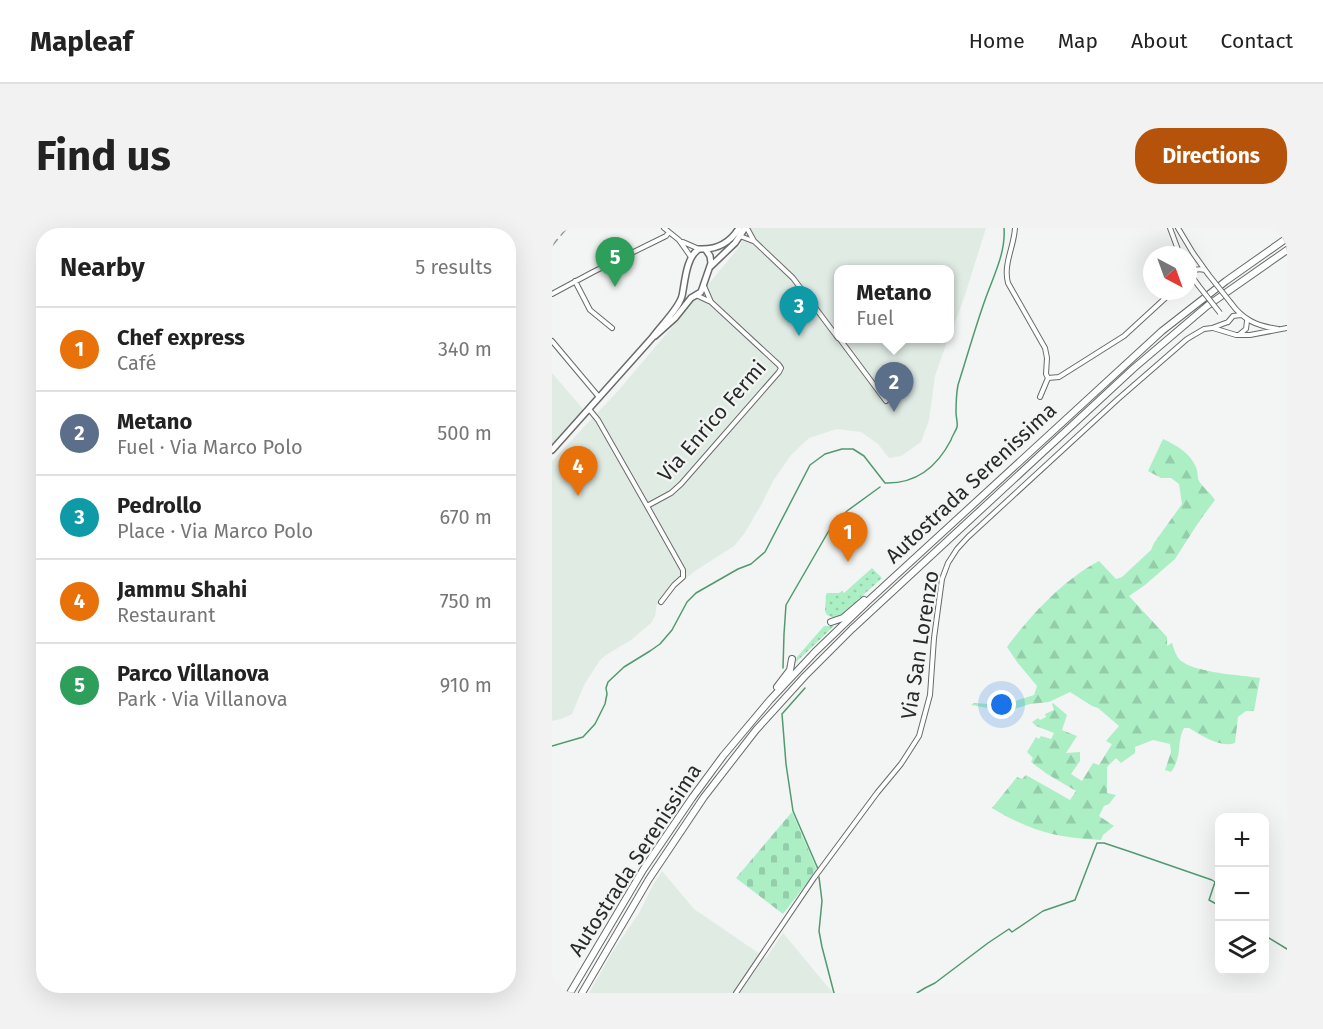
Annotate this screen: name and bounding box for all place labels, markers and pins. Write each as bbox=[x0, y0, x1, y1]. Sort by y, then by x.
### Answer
pin: 5 bbox=[596, 238, 634, 287]
pin: 3 bbox=[780, 286, 818, 336]
pin: 2 bbox=[874, 362, 914, 412]
pin: 4 bbox=[558, 446, 598, 496]
pin: 1 bbox=[828, 512, 868, 562]

